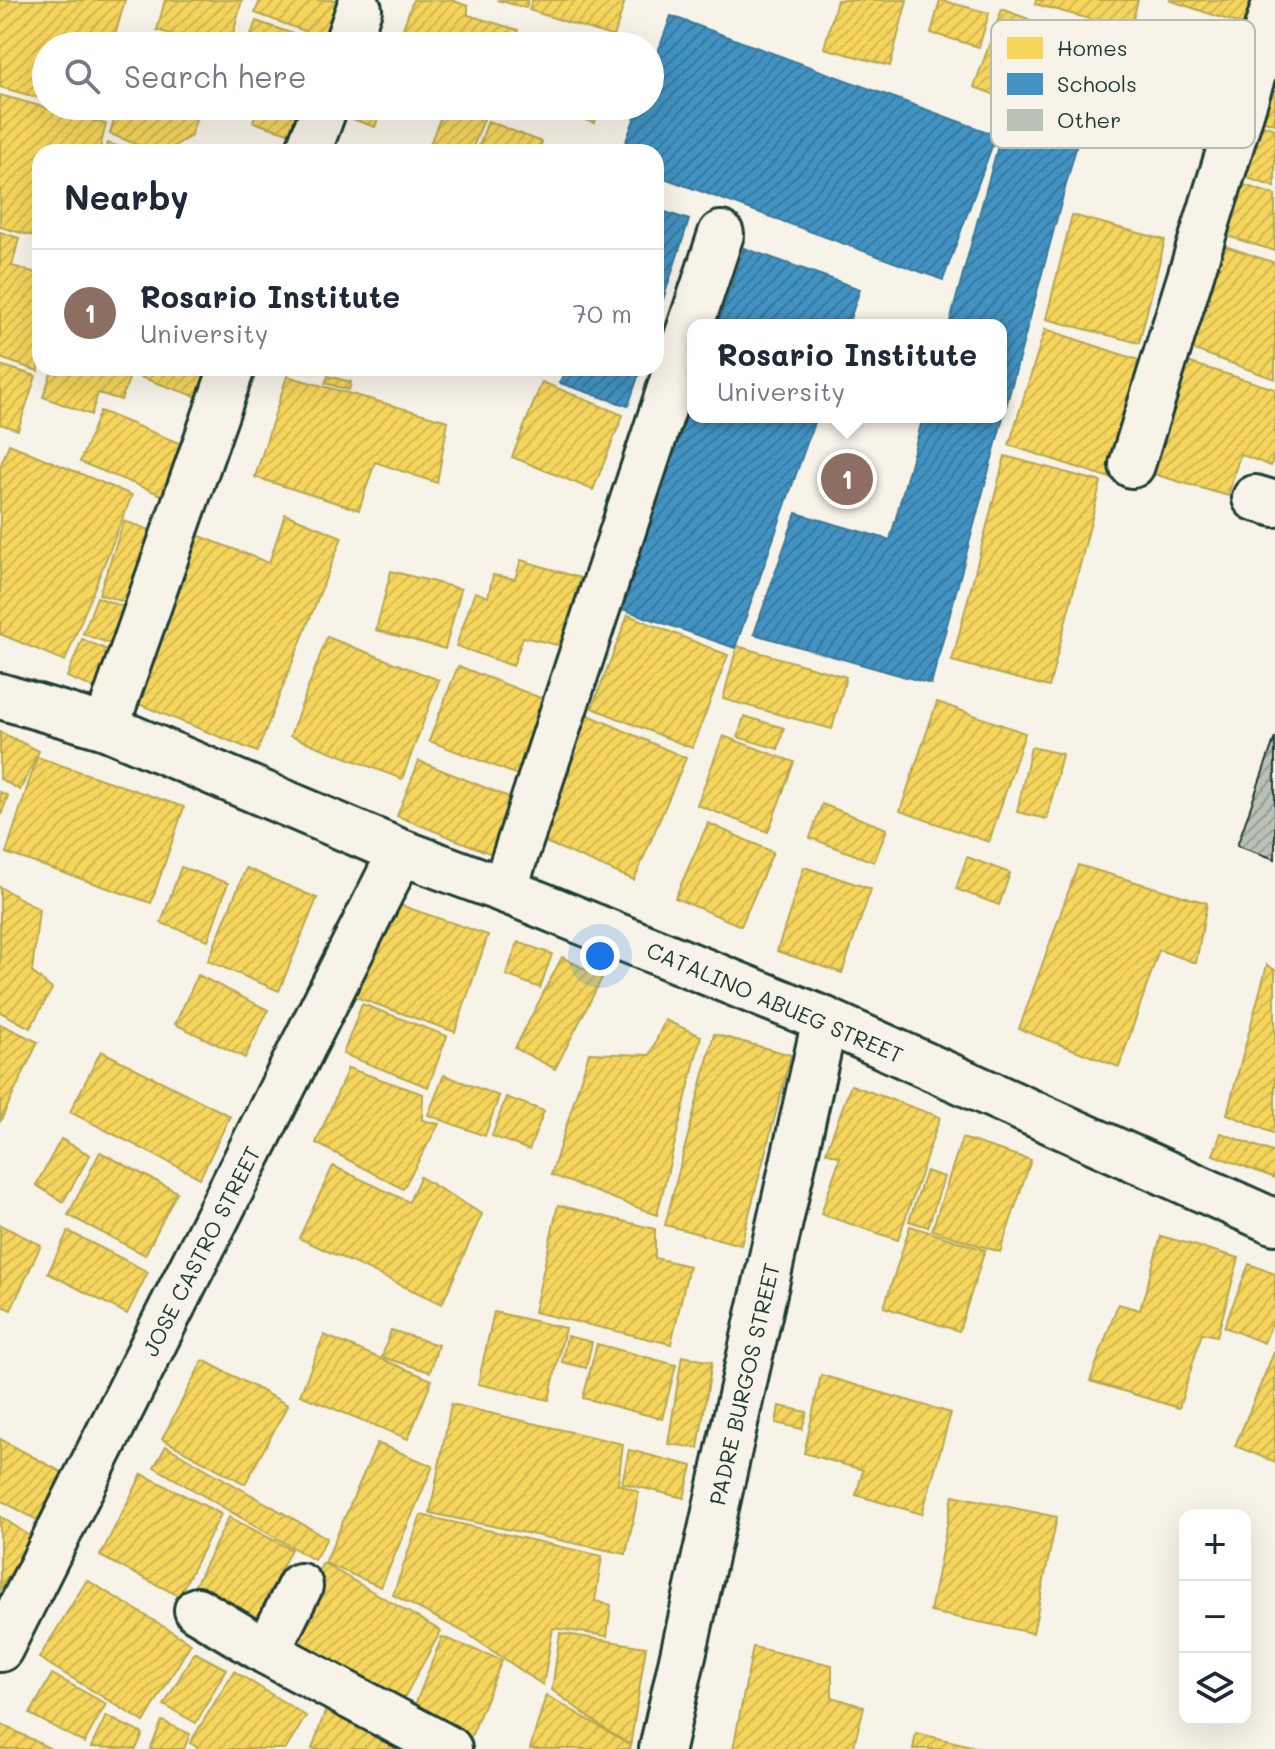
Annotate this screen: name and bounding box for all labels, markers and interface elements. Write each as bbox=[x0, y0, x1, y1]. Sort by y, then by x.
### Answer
legend bbox=[991, 20, 1255, 148]
search box bbox=[32, 32, 664, 120]
text: Homes bbox=[1057, 33, 1128, 62]
icon: search bbox=[60, 54, 104, 98]
text: Search here bbox=[124, 56, 307, 96]
text: Schools bbox=[1057, 69, 1137, 98]
text: Other bbox=[1057, 105, 1121, 134]
text: Nearby bbox=[64, 174, 189, 219]
text: Rosario Institute bbox=[140, 276, 400, 316]
text: 1 bbox=[84, 296, 96, 330]
text: 70 m bbox=[572, 296, 632, 330]
text: University bbox=[140, 316, 268, 350]
popup bbox=[687, 319, 1007, 423]
text: Rosario Institute bbox=[717, 334, 977, 374]
text: University bbox=[717, 374, 845, 408]
pin: 1 bbox=[821, 449, 873, 509]
street label: CATALINO ABUEG STREET bbox=[642, 935, 908, 1069]
your location bbox=[580, 936, 620, 976]
street label: JOSE CASTRO STREET bbox=[135, 1141, 267, 1361]
street label: PADRE BURGOS STREET bbox=[702, 1260, 786, 1508]
map controls bbox=[1179, 1509, 1251, 1725]
button: + bbox=[1179, 1509, 1251, 1581]
button: − bbox=[1179, 1581, 1251, 1653]
button: layers bbox=[1179, 1653, 1251, 1725]

